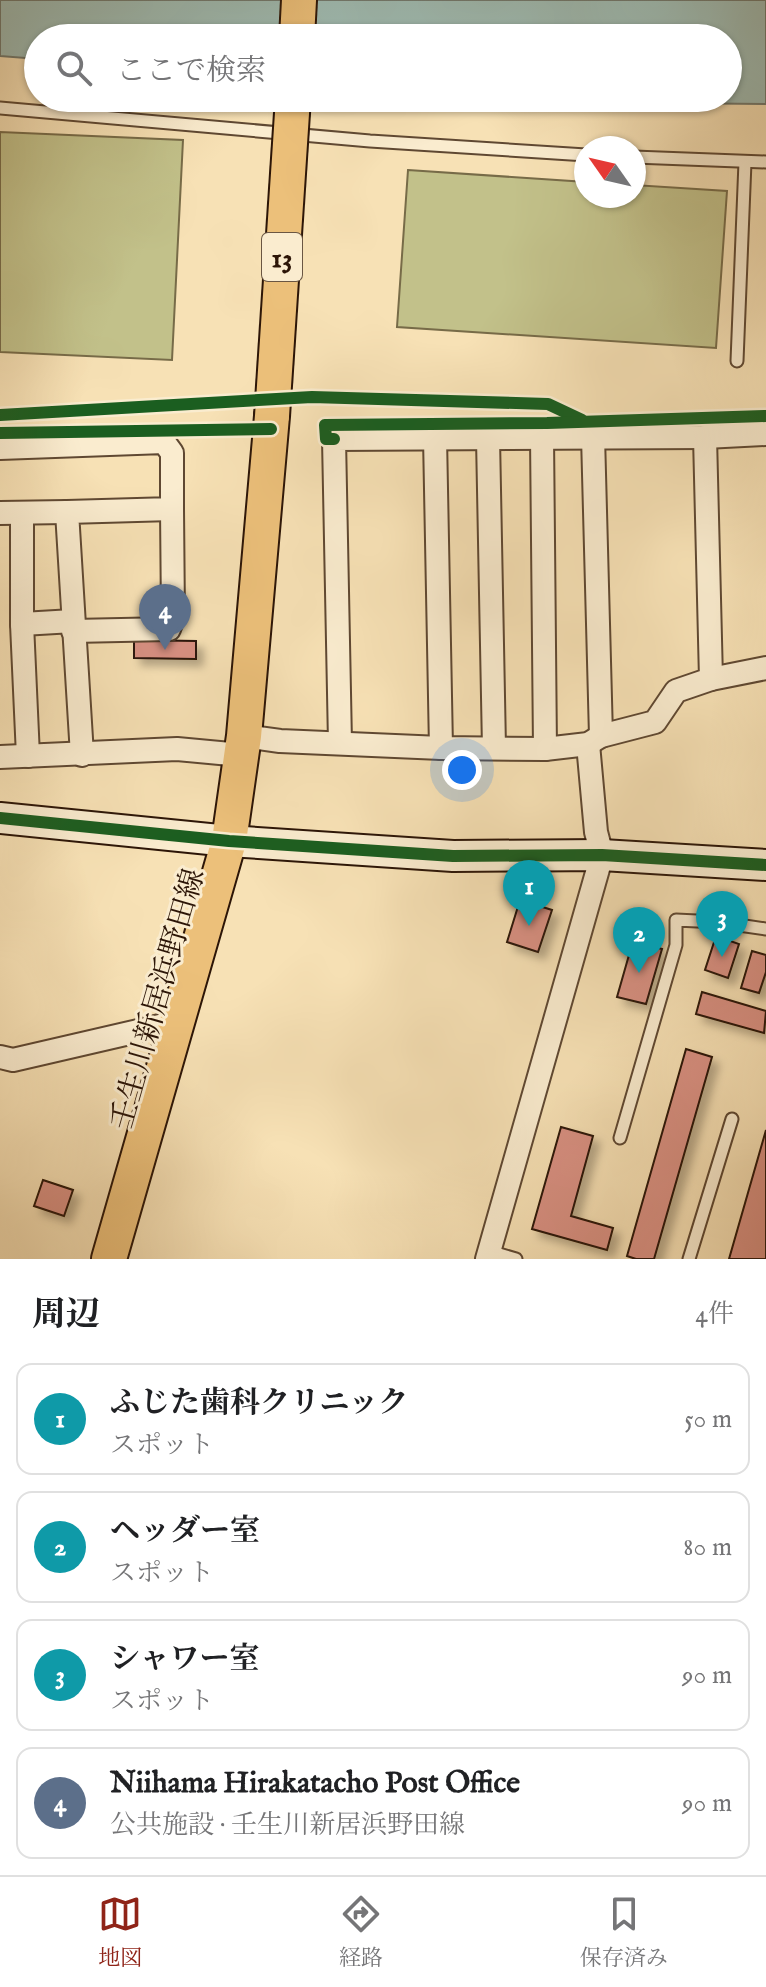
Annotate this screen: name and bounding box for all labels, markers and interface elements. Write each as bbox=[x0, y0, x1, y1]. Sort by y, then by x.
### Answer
search box bbox=[24, 24, 742, 112]
icon: search bbox=[52, 46, 96, 90]
text: ここで検索 bbox=[116, 53, 266, 91]
north arrow bbox=[574, 136, 646, 208]
road number: 13 bbox=[262, 233, 302, 281]
pin: 4 bbox=[139, 584, 191, 650]
your location bbox=[442, 750, 482, 790]
pin: 1 bbox=[503, 860, 555, 926]
street label: 壬生川新居浜野田線 bbox=[103, 865, 214, 1135]
pin: 3 bbox=[696, 891, 748, 957]
pin: 2 bbox=[613, 907, 665, 973]
text: 周辺 bbox=[32, 1294, 100, 1337]
text: 4件 bbox=[695, 1298, 734, 1331]
text: ふじた歯科クリニック bbox=[110, 1385, 408, 1423]
text: 1 bbox=[55, 1403, 65, 1436]
text: 50 m bbox=[684, 1403, 732, 1436]
text: スポット bbox=[110, 1429, 214, 1462]
text: ヘッダー室 bbox=[110, 1513, 260, 1551]
text: 2 bbox=[54, 1531, 66, 1564]
text: 80 m bbox=[683, 1531, 732, 1564]
text: スポット bbox=[110, 1557, 214, 1590]
text: シャワー室 bbox=[110, 1641, 259, 1679]
text: 3 bbox=[55, 1659, 65, 1692]
text: 90 m bbox=[682, 1659, 732, 1692]
text: スポット bbox=[110, 1685, 214, 1718]
text: Niihama Hirakatacho Post Office bbox=[110, 1765, 520, 1803]
text: 4 bbox=[54, 1787, 66, 1820]
text: 90 m bbox=[682, 1787, 732, 1820]
text: 公共施設 · 壬生川新居浜野田線 bbox=[110, 1809, 465, 1842]
tab: 地図 bbox=[98, 1892, 142, 1973]
tab: 経路 bbox=[339, 1892, 383, 1973]
tab: 保存済み bbox=[580, 1892, 668, 1973]

